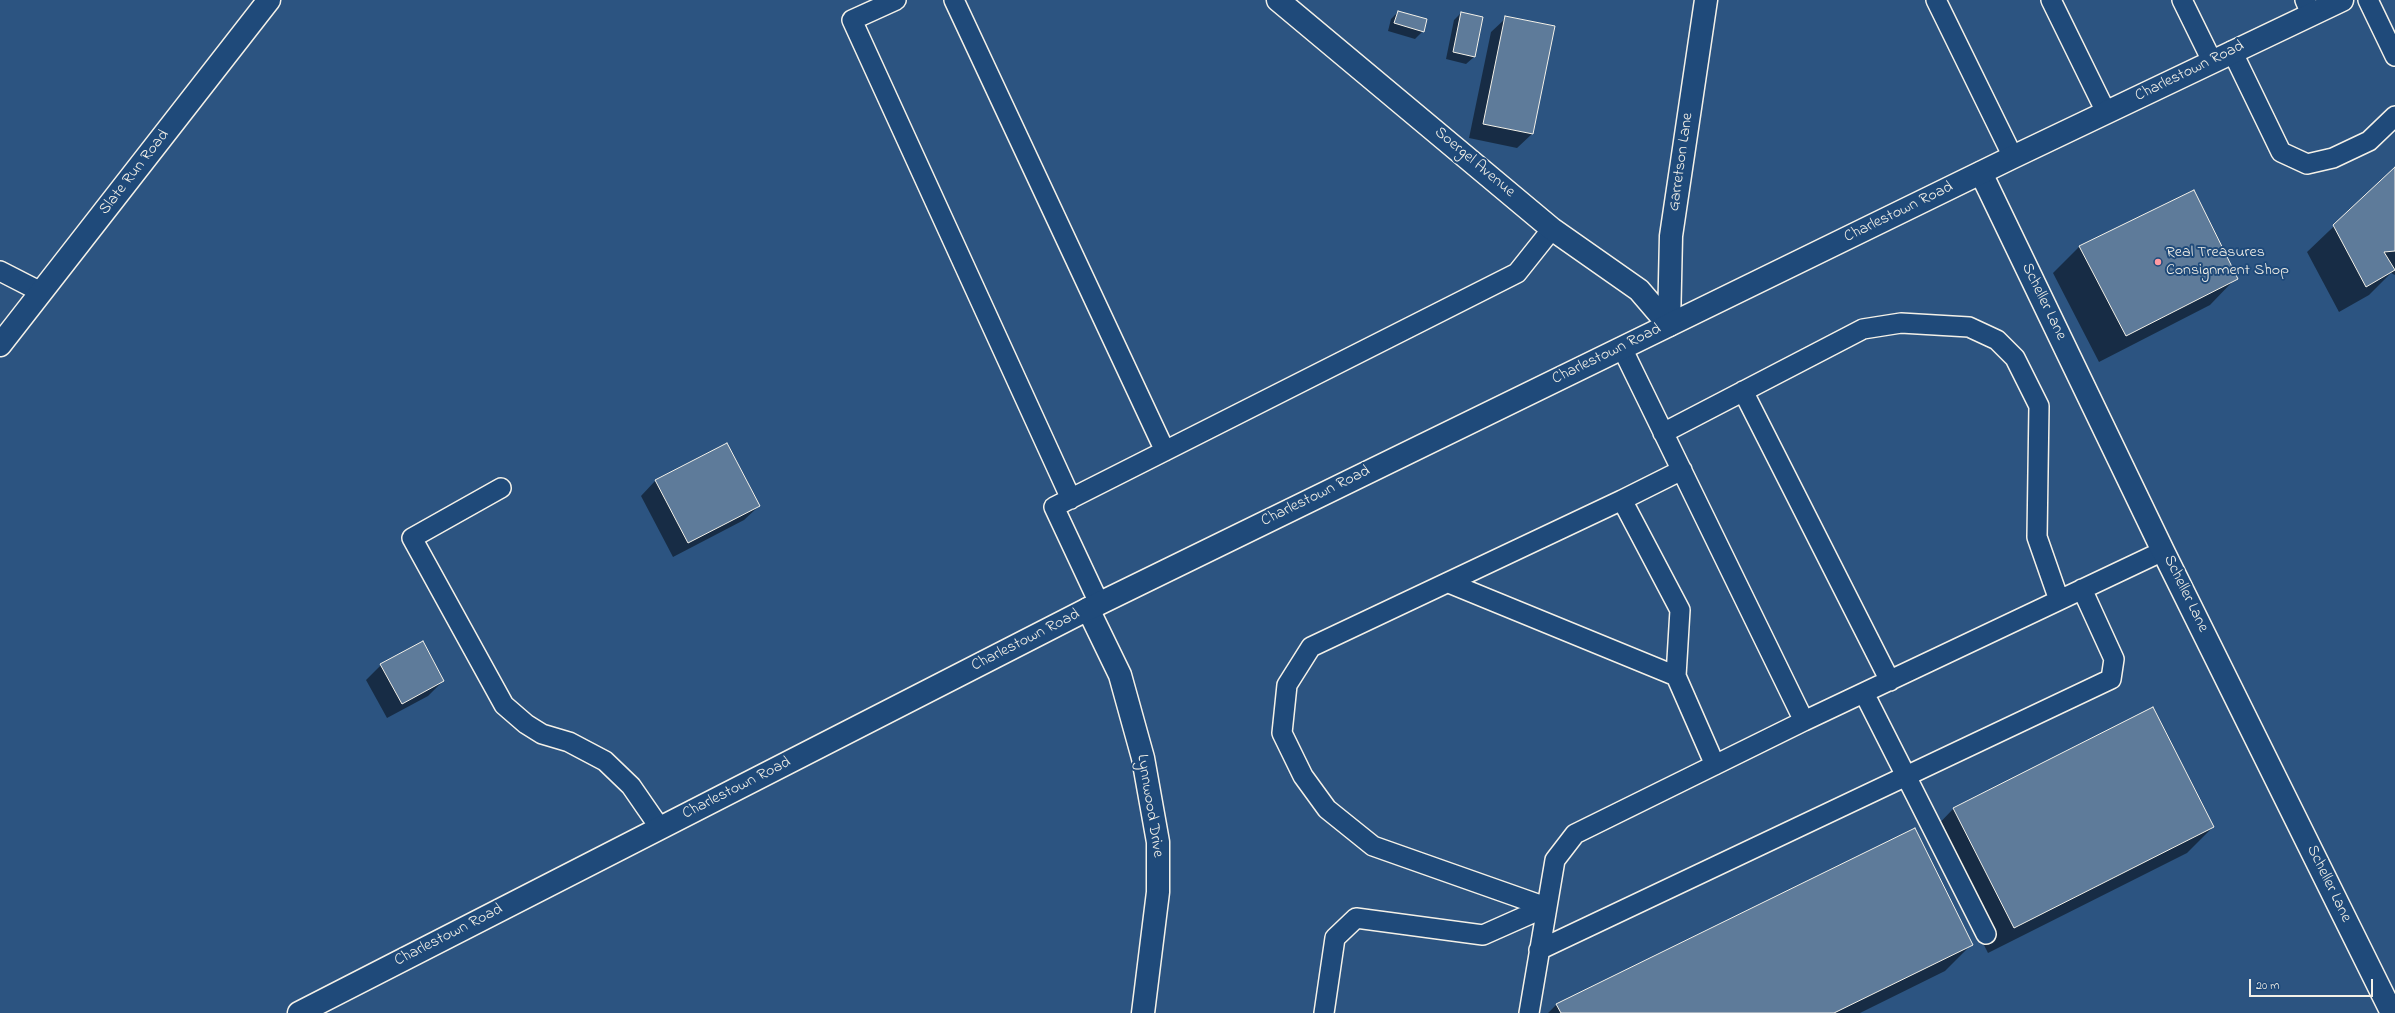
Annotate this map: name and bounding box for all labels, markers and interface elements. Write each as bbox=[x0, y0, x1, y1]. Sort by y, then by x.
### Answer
street label: Charlestown Road bbox=[2132, 37, 2248, 107]
street label: Garretson Lane bbox=[1666, 112, 1698, 212]
street label: Soergel Avenue bbox=[1430, 124, 1518, 202]
street label: Slate Run Road bbox=[96, 127, 174, 219]
street label: Charlestown Road bbox=[1841, 178, 1957, 248]
place label: Real Treasures Consignment Shop bbox=[2166, 243, 2289, 281]
marker: Real Treasures Consignment Shop bbox=[2153, 257, 2163, 267]
street label: Scheller Lane bbox=[2016, 260, 2070, 344]
street label: Charlestown Road bbox=[1549, 320, 1665, 390]
street label: Charlestown Road bbox=[1258, 462, 1374, 532]
street label: Scheller Lane bbox=[2158, 552, 2212, 636]
street label: Charlestown Road bbox=[969, 605, 1083, 677]
street label: Charlestown Road bbox=[680, 753, 794, 825]
street label: Lynnwood Drive bbox=[1131, 753, 1167, 859]
street label: Scheller Lane bbox=[2301, 842, 2355, 926]
street label: Charlestown Road bbox=[392, 900, 506, 972]
scale bar bbox=[2251, 971, 2375, 997]
text: 20 m bbox=[2256, 977, 2279, 995]

